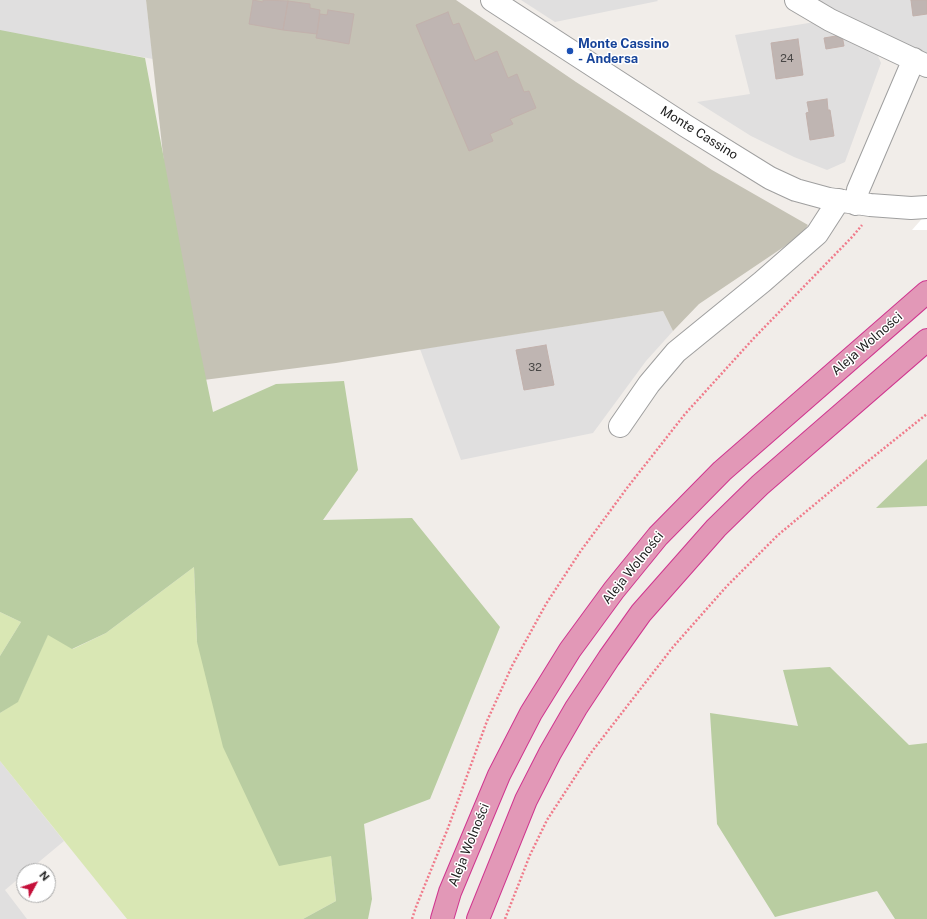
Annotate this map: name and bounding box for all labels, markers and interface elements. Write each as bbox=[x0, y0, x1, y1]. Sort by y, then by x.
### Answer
place label: Monte Cassino - Andersa bbox=[578, 36, 669, 67]
marker: Monte Cassino - Andersa bbox=[565, 46, 575, 56]
house number: 24 bbox=[780, 52, 794, 66]
street label: Monte Cassino bbox=[657, 103, 741, 163]
street label: Aleja Wolności bbox=[828, 309, 906, 379]
house number: 32 bbox=[528, 361, 542, 375]
street label: Aleja Wolności bbox=[599, 529, 667, 607]
street label: Aleja Wolności bbox=[445, 801, 493, 889]
north arrow bbox=[16, 863, 56, 903]
text: N bbox=[37, 869, 52, 883]

